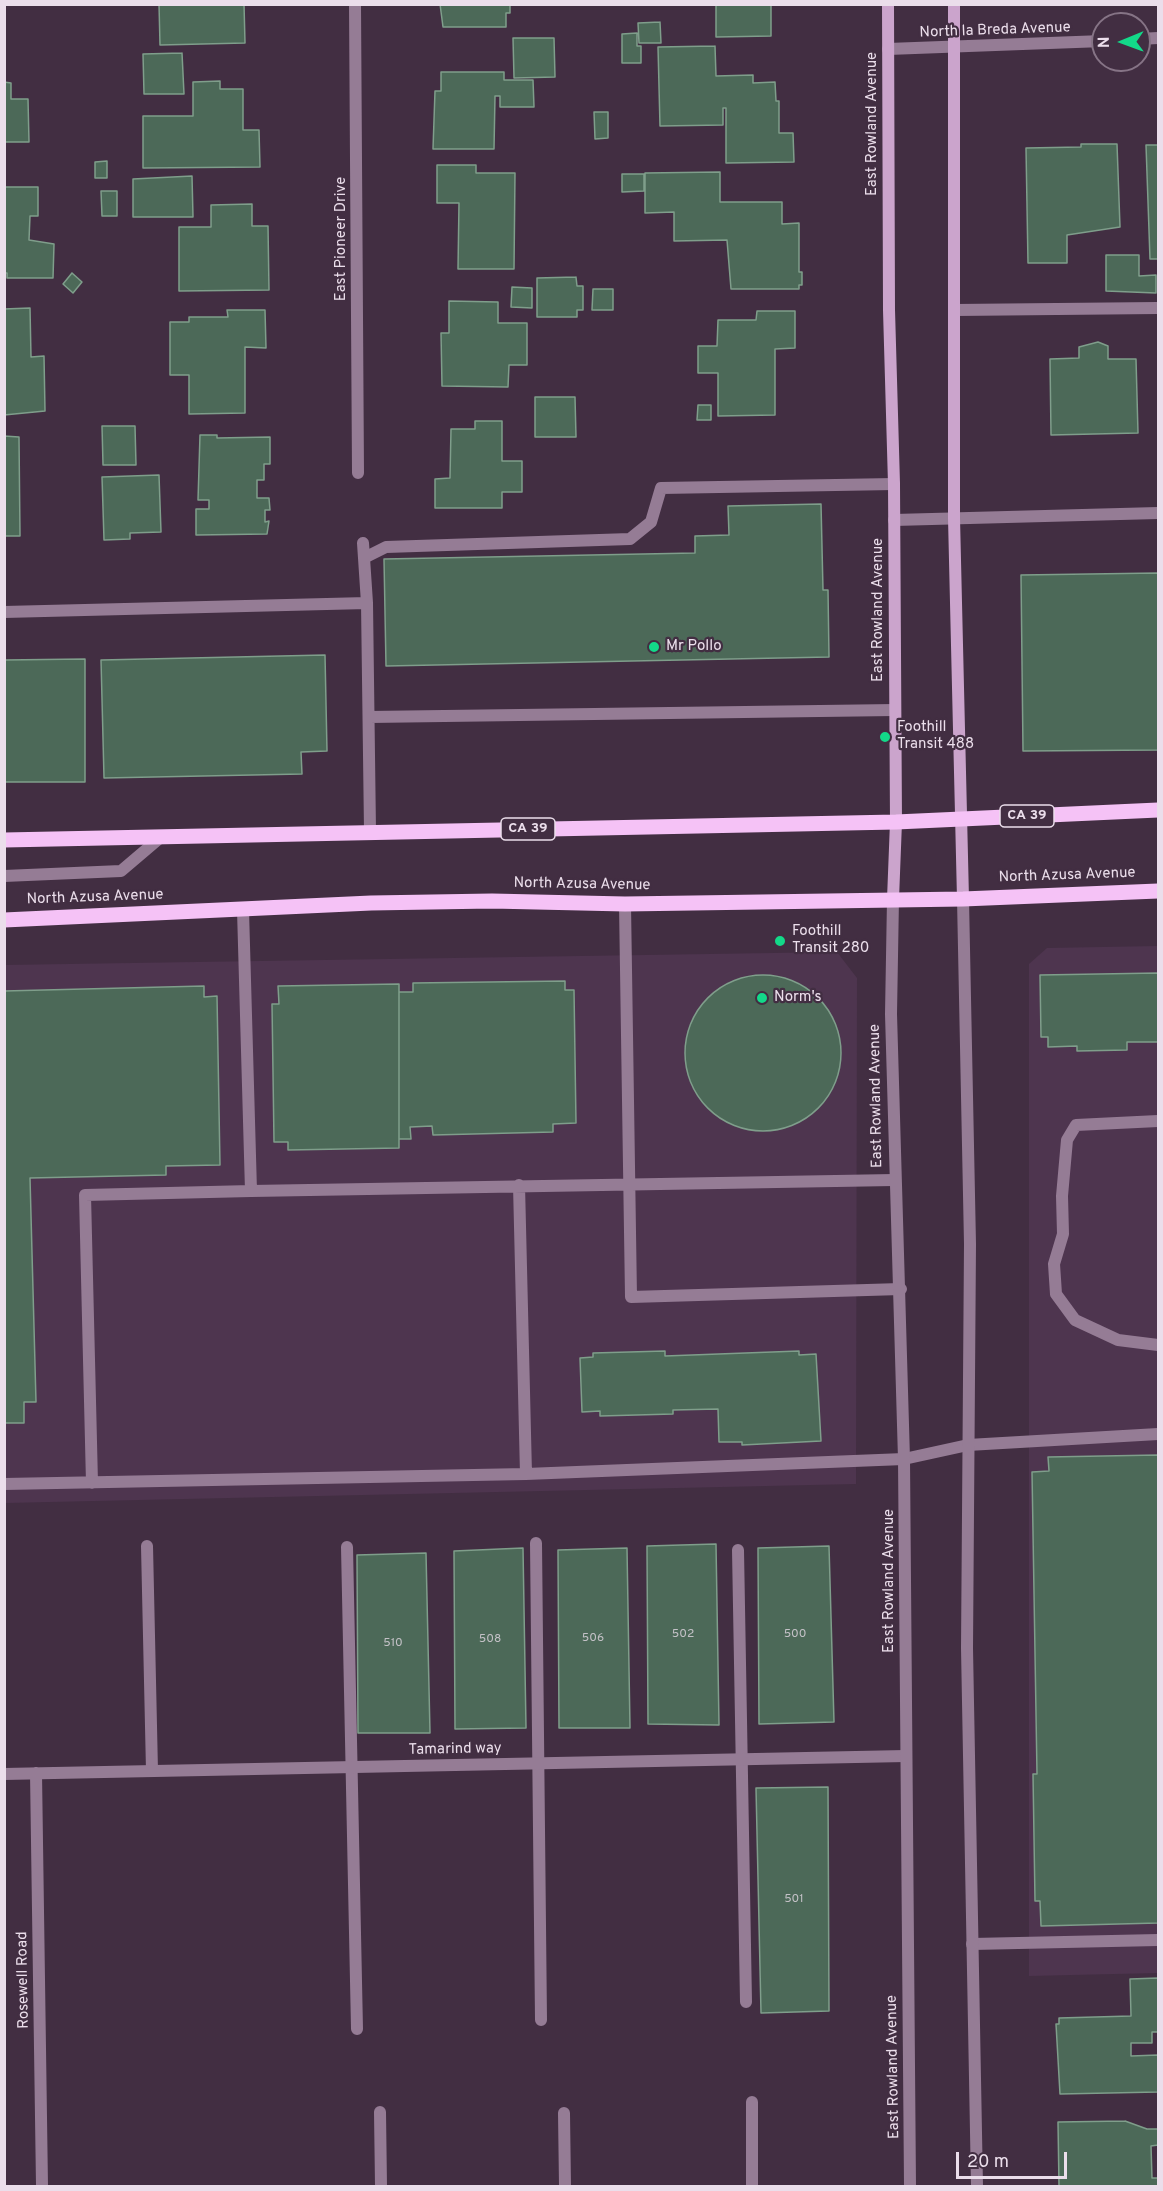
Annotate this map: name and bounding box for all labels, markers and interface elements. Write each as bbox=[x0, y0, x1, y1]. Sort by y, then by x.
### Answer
north arrow bbox=[1091, 12, 1151, 72]
street label: North la Breda Avenue bbox=[919, 19, 1071, 43]
text: N bbox=[1095, 36, 1115, 48]
street label: East Rowland Avenue bbox=[864, 52, 882, 196]
street label: East Pioneer Drive bbox=[333, 177, 351, 301]
street label: East Rowland Avenue bbox=[870, 538, 888, 682]
place label: Mr Pollo bbox=[666, 638, 721, 656]
marker: Mr Pollo bbox=[647, 640, 661, 654]
place label: Foothill Transit 488 bbox=[897, 719, 974, 754]
marker: Foothill Transit 488 bbox=[878, 730, 892, 744]
road number: CA 39 bbox=[1000, 805, 1054, 827]
road number: CA 39 bbox=[501, 818, 555, 840]
street label: North Azusa Avenue bbox=[998, 865, 1136, 887]
street label: North Azusa Avenue bbox=[513, 875, 651, 895]
street label: North Azusa Avenue bbox=[26, 887, 164, 909]
place label: Foothill Transit 280 bbox=[792, 923, 869, 958]
marker: Foothill Transit 280 bbox=[773, 934, 787, 948]
place label: Norm's bbox=[774, 989, 822, 1007]
marker: Norm's bbox=[755, 991, 769, 1005]
street label: East Rowland Avenue bbox=[867, 1024, 887, 1168]
street label: East Rowland Avenue bbox=[881, 1509, 899, 1653]
house number: 502 bbox=[672, 1628, 694, 1642]
house number: 500 bbox=[784, 1628, 806, 1642]
house number: 506 bbox=[582, 1632, 604, 1646]
house number: 508 bbox=[479, 1633, 501, 1647]
house number: 510 bbox=[383, 1637, 403, 1651]
street label: Tamarind way bbox=[408, 1740, 502, 1760]
house number: 501 bbox=[784, 1893, 804, 1907]
street label: Rosewell Road bbox=[14, 1931, 34, 2029]
street label: East Rowland Avenue bbox=[884, 1995, 904, 2139]
scale bar bbox=[959, 2140, 1070, 2178]
text: 20 m bbox=[967, 2151, 1009, 2174]

